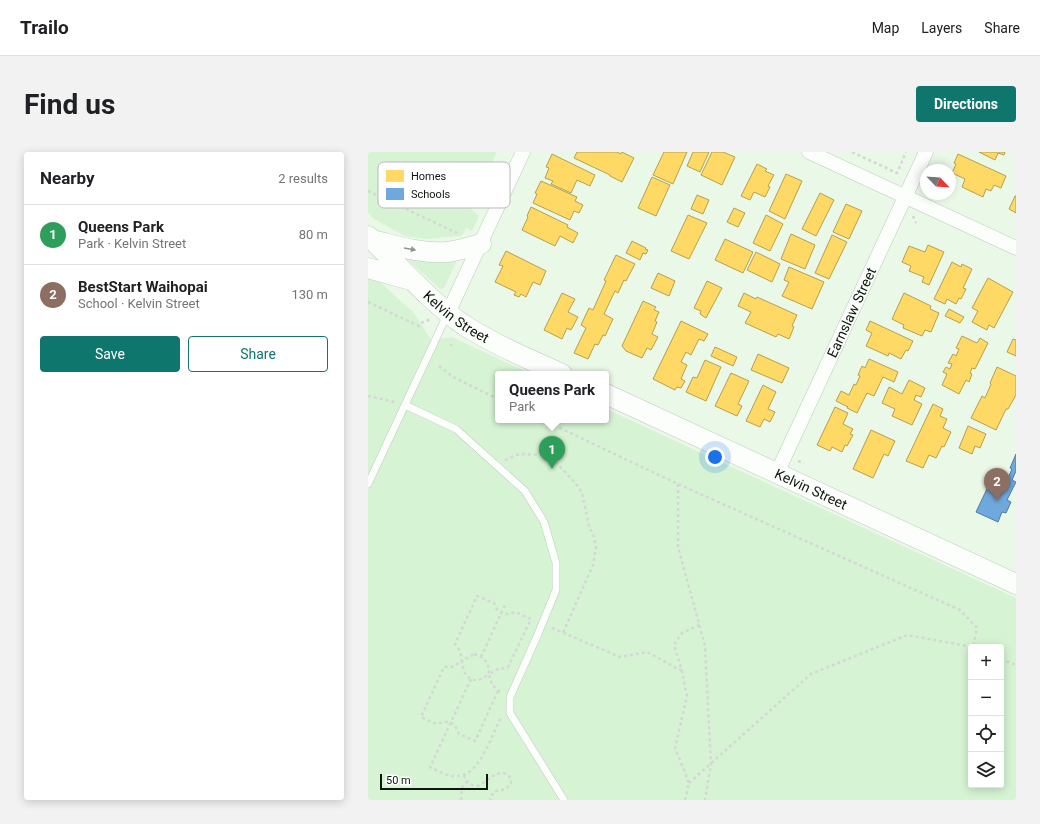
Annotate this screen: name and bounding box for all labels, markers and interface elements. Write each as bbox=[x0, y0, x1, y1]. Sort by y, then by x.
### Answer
text: Trailo bbox=[20, 16, 69, 39]
text: Map bbox=[872, 20, 899, 36]
text: Layers bbox=[921, 20, 962, 36]
text: Share bbox=[984, 20, 1020, 36]
button: Directions bbox=[916, 86, 1016, 122]
text: Find us bbox=[24, 88, 115, 121]
legend bbox=[378, 162, 510, 208]
north arrow bbox=[920, 164, 956, 200]
text: Nearby bbox=[40, 168, 95, 188]
text: Homes bbox=[411, 170, 447, 183]
text: 2 results bbox=[278, 171, 328, 186]
text: Schools bbox=[411, 188, 451, 201]
text: Queens Park bbox=[78, 218, 164, 236]
text: 1 bbox=[49, 227, 57, 242]
text: 80 m bbox=[299, 227, 328, 242]
text: Park · Kelvin Street bbox=[78, 236, 186, 251]
one-way arrow bbox=[404, 246, 416, 252]
street label: Earnslaw Street bbox=[824, 265, 879, 360]
text: BestStart Waihopai bbox=[78, 278, 208, 296]
text: 2 bbox=[49, 287, 57, 302]
text: 130 m bbox=[291, 287, 328, 302]
street label: Kelvin Street bbox=[420, 287, 492, 346]
text: School · Kelvin Street bbox=[78, 296, 200, 311]
button: Save bbox=[40, 336, 180, 372]
button: Share bbox=[188, 336, 328, 372]
popup bbox=[495, 371, 609, 423]
text: Queens Park bbox=[509, 381, 595, 399]
text: Park bbox=[509, 399, 535, 414]
pin: 1 bbox=[539, 436, 565, 469]
your location bbox=[705, 447, 725, 467]
street label: Kelvin Street bbox=[772, 465, 850, 513]
pin: 2 bbox=[984, 468, 1010, 501]
map controls bbox=[968, 644, 1004, 788]
button: + bbox=[968, 644, 1004, 680]
button: − bbox=[968, 680, 1004, 716]
button: locate bbox=[968, 716, 1004, 752]
button: layers bbox=[968, 752, 1004, 788]
scale bar bbox=[380, 772, 488, 791]
text: 50 m bbox=[386, 774, 411, 787]

